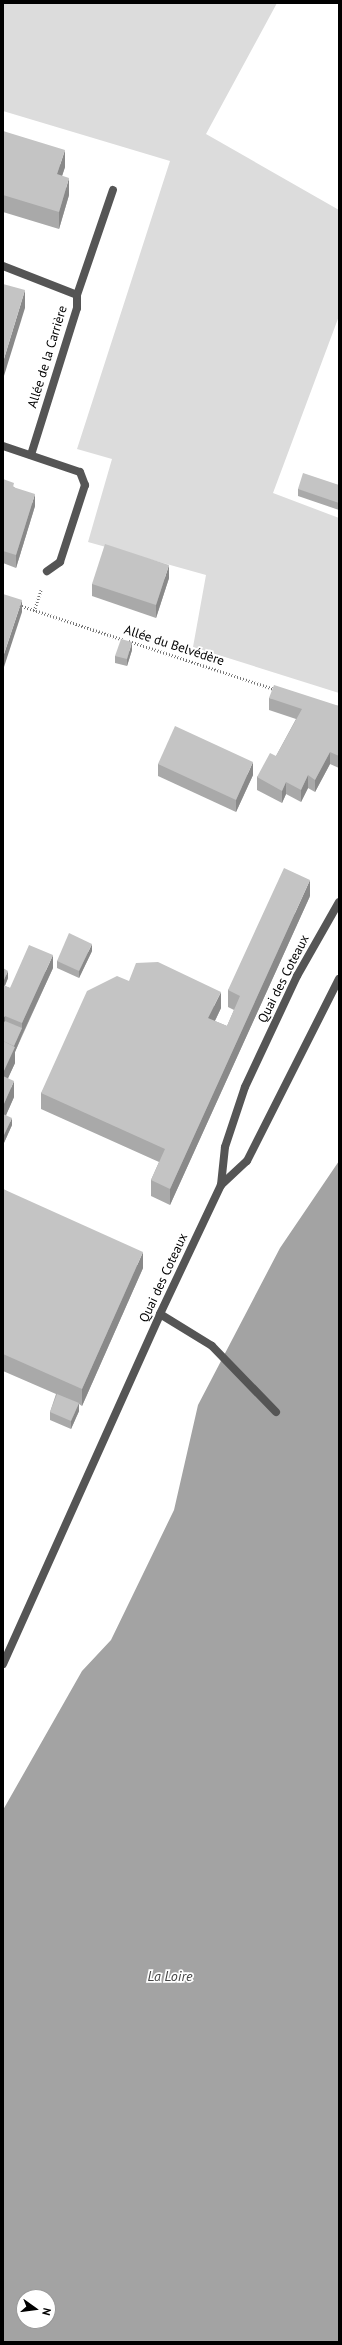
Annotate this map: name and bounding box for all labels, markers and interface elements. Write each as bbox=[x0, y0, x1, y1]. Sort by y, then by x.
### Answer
street label: Allée de la Carrière bbox=[25, 304, 71, 410]
street label: Allée du Belvédère bbox=[122, 622, 226, 670]
street label: Quai des Coteaux bbox=[255, 932, 313, 1026]
street label: Quai des Coteaux bbox=[136, 1231, 192, 1325]
water label: La Loire bbox=[147, 1968, 193, 1984]
north arrow bbox=[16, 2289, 56, 2329]
text: N bbox=[39, 2306, 54, 2317]

